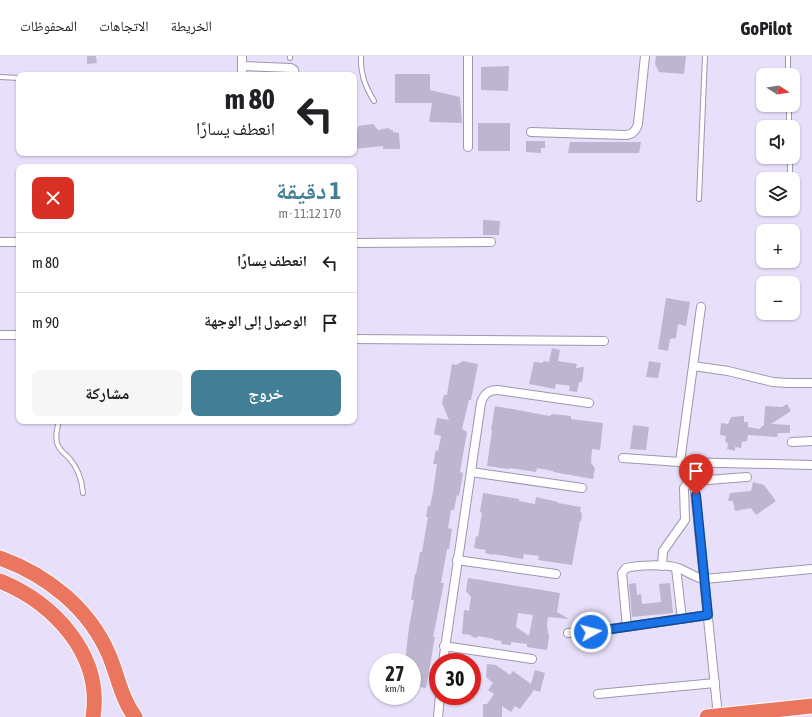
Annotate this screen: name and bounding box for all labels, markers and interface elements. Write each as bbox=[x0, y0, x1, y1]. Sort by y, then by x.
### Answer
text: GoPilot bbox=[740, 17, 792, 39]
text: المحفوظات bbox=[20, 18, 77, 34]
text: الاتجاهات bbox=[99, 18, 149, 34]
text: الخريطة bbox=[171, 18, 212, 34]
north arrow bbox=[756, 68, 800, 112]
map controls bbox=[756, 68, 800, 320]
text: 80 m bbox=[225, 83, 275, 115]
icon: left bbox=[289, 88, 341, 140]
text: انعطف يسارًا bbox=[196, 118, 275, 139]
button: sound bbox=[756, 120, 800, 164]
button: layers bbox=[756, 172, 800, 216]
button: close bbox=[32, 177, 74, 219]
text: 1 دقيقة bbox=[276, 177, 341, 204]
text: 170 m · 11:12 bbox=[278, 206, 341, 221]
button: + bbox=[756, 224, 800, 268]
text: انعطف يسارًا bbox=[237, 252, 307, 269]
icon: left bbox=[319, 252, 341, 274]
text: 80 m bbox=[32, 254, 59, 271]
button: − bbox=[756, 276, 800, 320]
text: الوصول إلى الوجهة bbox=[204, 312, 307, 329]
icon: arrive bbox=[319, 312, 341, 334]
text: 90 m bbox=[32, 314, 59, 331]
button: مشاركة bbox=[32, 370, 183, 416]
button: خروج bbox=[191, 370, 341, 416]
pin bbox=[679, 454, 713, 495]
icon: arrive bbox=[685, 460, 707, 482]
position arrow bbox=[570, 611, 612, 653]
speed limit sign: 30 bbox=[429, 653, 481, 705]
text: 27 bbox=[386, 662, 404, 685]
text: km/h bbox=[385, 683, 405, 694]

